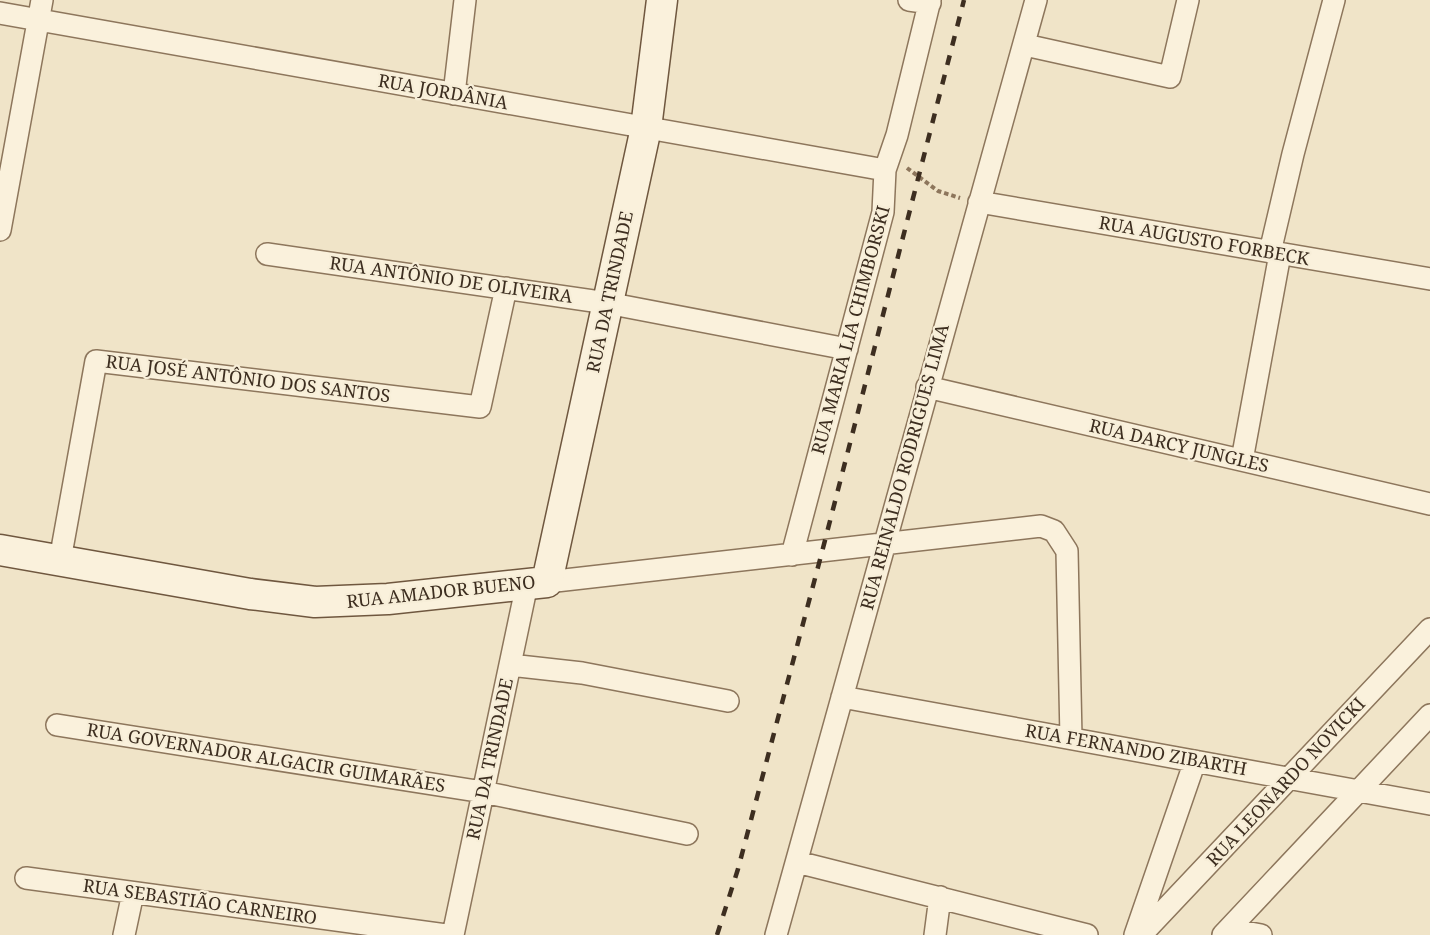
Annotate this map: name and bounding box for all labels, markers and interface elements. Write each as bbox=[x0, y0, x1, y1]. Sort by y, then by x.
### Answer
street label: RUA JORDÂNIA bbox=[376, 68, 510, 114]
street label: RUA MARIA LIA CHIMBORSKI bbox=[805, 203, 895, 457]
street label: RUA DA TRINDADE bbox=[580, 209, 638, 375]
street label: RUA AUGUSTO FORBECK bbox=[1097, 210, 1312, 270]
street label: RUA ANTÔNIO DE OLIVEIRA bbox=[328, 250, 574, 308]
street label: RUA REINALDO RODRIGUES LIMA bbox=[854, 321, 954, 612]
street label: RUA JOSÉ ANTÔNIO DOS SANTOS bbox=[105, 349, 392, 407]
street label: RUA DARCY JUNGLES bbox=[1087, 413, 1271, 477]
street label: RUA AMADOR BUENO bbox=[345, 569, 536, 613]
street label: RUA DA TRINDADE bbox=[460, 676, 518, 842]
street label: RUA LEONARDO NOVICKI bbox=[1201, 692, 1370, 871]
street label: RUA GOVERNADOR ALGACIR GUIMARÃES bbox=[85, 717, 447, 797]
street label: RUA FERNANDO ZIBARTH bbox=[1023, 718, 1249, 780]
street label: RUA SEBASTIÃO CARNEIRO bbox=[82, 873, 319, 929]

